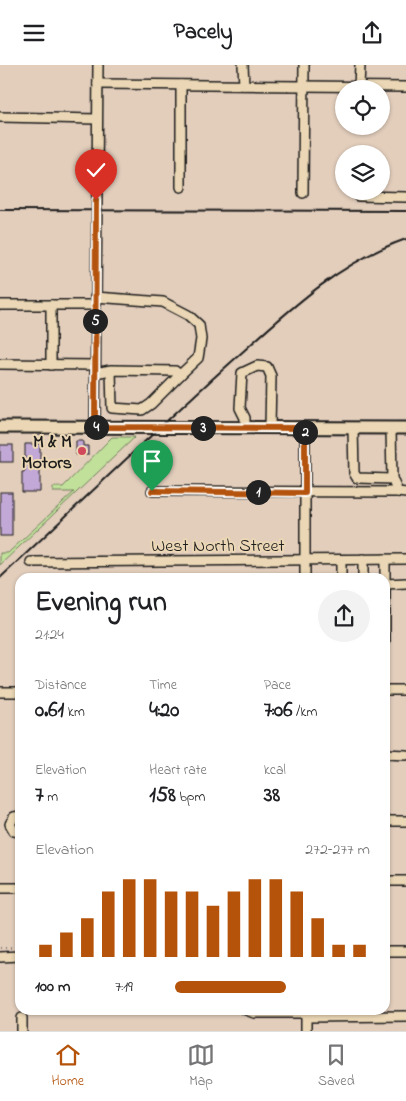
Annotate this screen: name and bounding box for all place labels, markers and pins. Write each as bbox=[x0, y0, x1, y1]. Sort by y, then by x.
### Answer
pin bbox=[75, 149, 117, 200]
pin: 5 bbox=[82, 309, 108, 333]
pin: 4 bbox=[84, 415, 108, 439]
pin: 3 bbox=[190, 415, 216, 441]
pin: 2 bbox=[292, 419, 318, 445]
place label: M & M Motors bbox=[22, 430, 72, 477]
pin bbox=[131, 440, 173, 491]
marker: M & M Motors bbox=[76, 445, 88, 457]
pin: 1 bbox=[246, 479, 270, 505]

